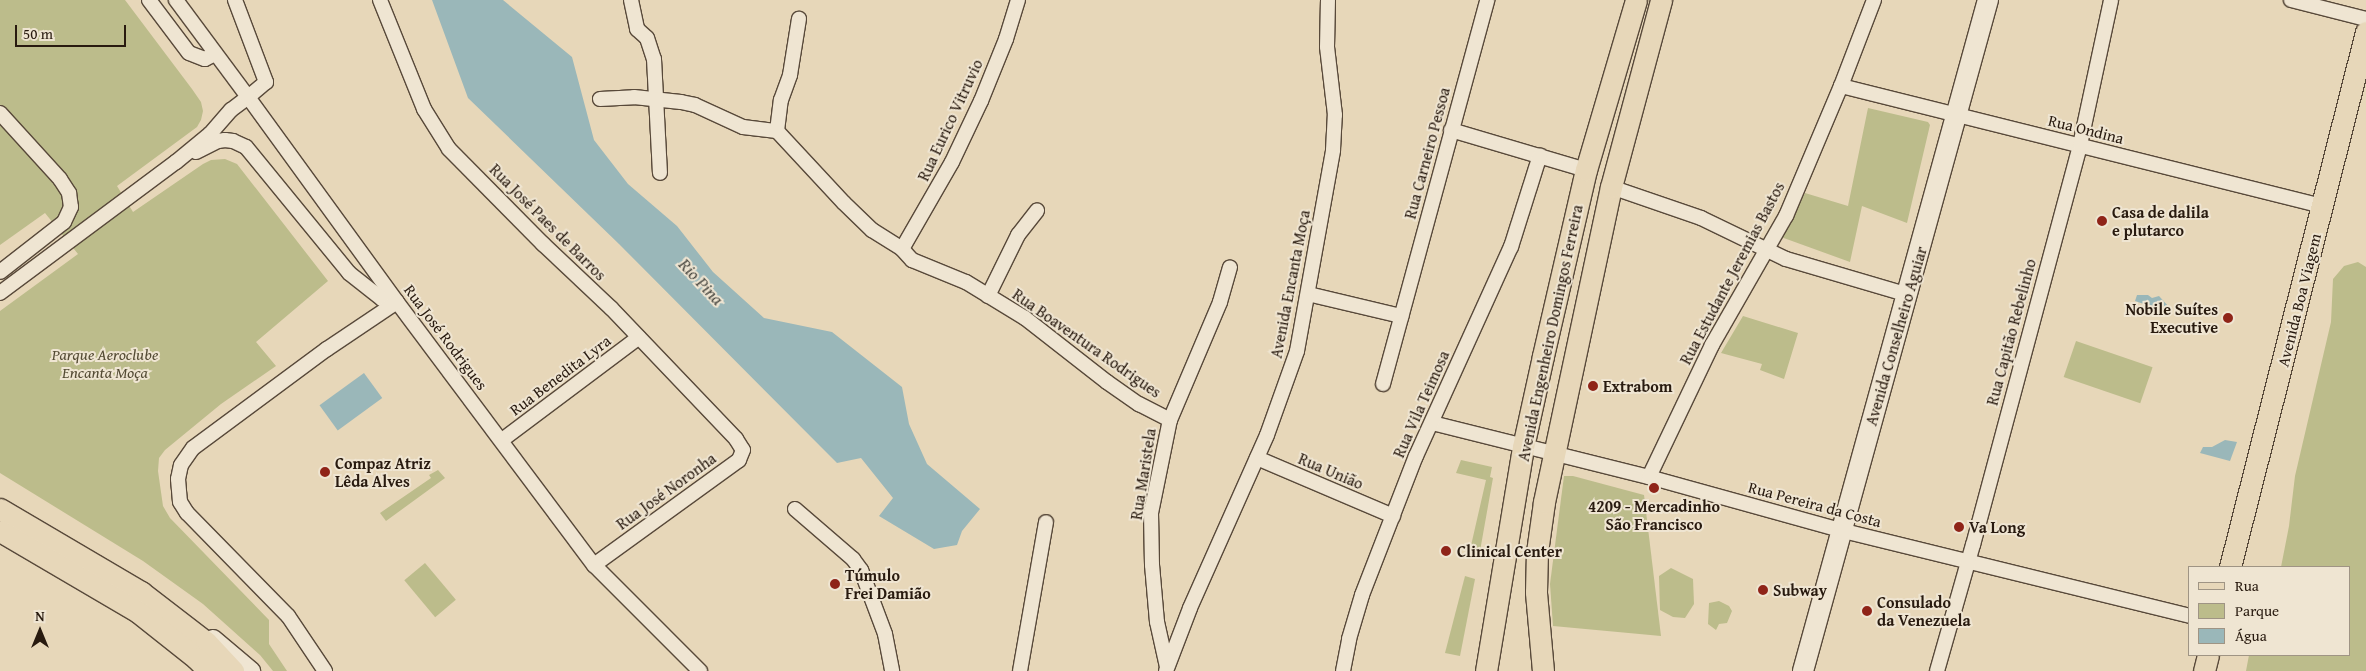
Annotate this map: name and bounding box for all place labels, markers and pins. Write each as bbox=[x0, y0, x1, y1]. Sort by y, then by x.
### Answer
place label: Casa de dalila e plutarco bbox=[2112, 202, 2209, 240]
marker: Casa de dalila e plutarco bbox=[2096, 215, 2108, 227]
place label: Nobile Suítes Executive bbox=[2125, 299, 2218, 337]
marker: Nobile Suítes Executive bbox=[2222, 312, 2234, 324]
place label: Extrabom bbox=[1603, 376, 1672, 396]
marker: Extrabom bbox=[1587, 380, 1599, 392]
place label: Compaz Atriz Lêda Alves bbox=[335, 453, 431, 491]
marker: Compaz Atriz Lêda Alves bbox=[319, 466, 331, 478]
marker: 4209 - Mercadinho São Francisco bbox=[1648, 482, 1660, 494]
place label: 4209 - Mercadinho São Francisco bbox=[1588, 496, 1720, 534]
place label: Va Long bbox=[1969, 517, 2025, 537]
marker: Va Long bbox=[1953, 521, 1965, 533]
place label: Clinical Center bbox=[1457, 541, 1562, 561]
marker: Clinical Center bbox=[1439, 544, 1453, 558]
place label: Túmulo Frei Damião bbox=[845, 565, 931, 603]
marker: Túmulo Frei Damião bbox=[829, 578, 841, 590]
place label: Subway bbox=[1773, 580, 1827, 600]
marker: Subway bbox=[1757, 584, 1769, 596]
place label: Consulado da Venezuela bbox=[1877, 592, 1971, 630]
marker: Consulado da Venezuela bbox=[1861, 605, 1873, 617]

